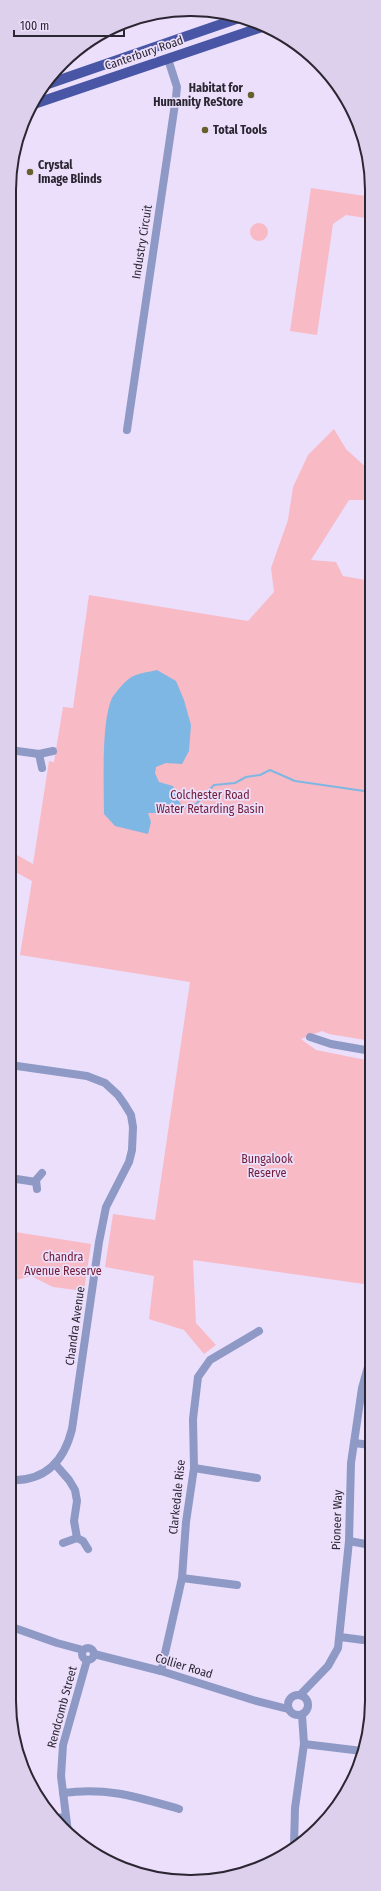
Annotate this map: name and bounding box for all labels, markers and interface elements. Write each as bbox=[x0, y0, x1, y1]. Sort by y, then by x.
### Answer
scale bar bbox=[14, 12, 124, 38]
text: 100 m bbox=[20, 19, 49, 33]
street label: Canterbury Road bbox=[103, 33, 185, 73]
place label: Habitat for Humanity ReStore bbox=[153, 81, 244, 109]
marker: Habitat for Humanity ReStore bbox=[246, 90, 256, 100]
place label: Total Tools bbox=[213, 123, 268, 137]
marker: Total Tools bbox=[200, 125, 210, 135]
place label: Crystal Image Blinds bbox=[38, 158, 102, 186]
marker: Crystal Image Blinds bbox=[25, 167, 35, 177]
street label: Industry Circuit bbox=[129, 204, 155, 280]
park label: Colchester Road Water Retarding Basin bbox=[156, 788, 264, 816]
park label: Bungalook Reserve bbox=[241, 1152, 293, 1180]
park label: Chandra Avenue Reserve bbox=[24, 1250, 102, 1278]
street label: Chandra Avenue bbox=[63, 1286, 87, 1366]
street label: Clarkedale Rise bbox=[166, 1459, 188, 1535]
street label: Pioneer Way bbox=[329, 1489, 345, 1550]
street label: Collier Road bbox=[154, 1651, 214, 1681]
street label: Rendcomb Street bbox=[44, 1664, 80, 1749]

